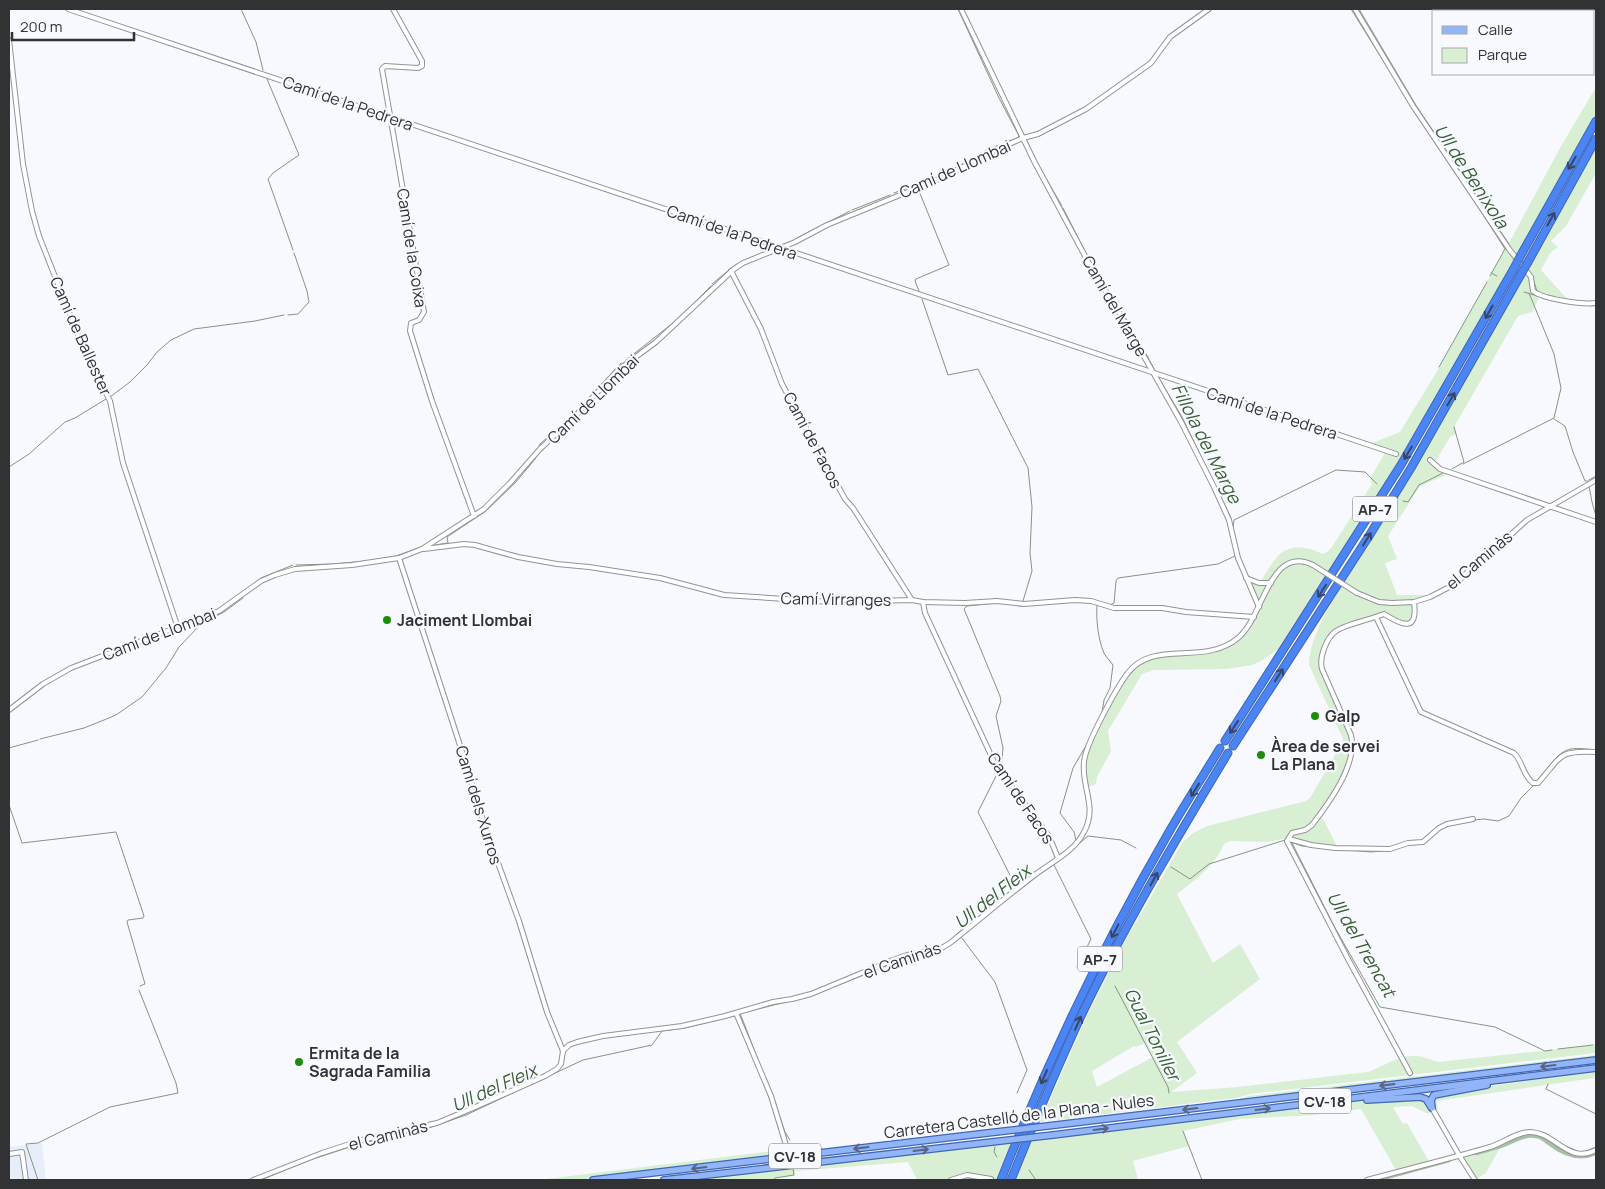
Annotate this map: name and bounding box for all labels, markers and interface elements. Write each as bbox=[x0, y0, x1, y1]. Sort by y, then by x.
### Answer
scale bar bbox=[12, 10, 135, 42]
legend bbox=[1432, 10, 1595, 75]
text: 200 m bbox=[20, 16, 63, 37]
text: Calle bbox=[1478, 19, 1513, 40]
text: Parque bbox=[1478, 44, 1527, 65]
street label: Camí de la Pedrera bbox=[280, 70, 416, 136]
water label: Ull de Benixola bbox=[1429, 119, 1515, 234]
street label: Camí de Llombai bbox=[896, 135, 1014, 203]
one-way arrow bbox=[1566, 155, 1576, 170]
street label: Camí de la Coixa bbox=[392, 187, 432, 309]
street label: Camí de la Pedrera bbox=[664, 199, 800, 265]
one-way arrow bbox=[1546, 212, 1556, 227]
street label: Camí del Marge bbox=[1077, 251, 1153, 361]
street label: Camí de Ballester bbox=[45, 273, 117, 399]
one-way arrow bbox=[1484, 305, 1494, 320]
street label: Camí de Llombai bbox=[542, 349, 644, 449]
water label: Fillola del Marge bbox=[1166, 379, 1248, 508]
street label: Camí de la Pedrera bbox=[1204, 381, 1340, 445]
street label: Camí de Facos bbox=[778, 388, 848, 492]
one-way arrow bbox=[1446, 393, 1456, 407]
one-way arrow bbox=[1403, 446, 1413, 460]
road number: AP-7 bbox=[1352, 496, 1398, 522]
street label: el Caminàs bbox=[1441, 526, 1517, 594]
one-way arrow bbox=[1362, 532, 1372, 546]
one-way arrow bbox=[1317, 584, 1327, 598]
street label: Camí Virranges bbox=[780, 587, 892, 611]
street label: Camí de Llombai bbox=[99, 602, 219, 666]
place label: Jaciment Llombai bbox=[397, 609, 532, 631]
marker: Jaciment Llombai bbox=[381, 614, 393, 626]
one-way arrow bbox=[1273, 668, 1284, 682]
place label: Galp bbox=[1325, 705, 1360, 727]
marker: Galp bbox=[1309, 710, 1321, 722]
one-way arrow bbox=[1229, 720, 1239, 734]
place label: Àrea de servei La Plana bbox=[1271, 735, 1380, 775]
street label: Camí dels Xurros bbox=[450, 743, 508, 867]
street label: Camí de Facos bbox=[982, 748, 1060, 848]
marker: Àrea de servei La Plana bbox=[1255, 749, 1267, 761]
one-way arrow bbox=[1189, 782, 1199, 796]
water label: Ull del Fleix bbox=[949, 857, 1037, 934]
one-way arrow bbox=[1149, 872, 1159, 887]
water label: Ull del Trencat bbox=[1322, 887, 1403, 1003]
one-way arrow bbox=[1110, 924, 1120, 939]
street label: el Caminàs bbox=[860, 936, 944, 984]
road number: AP-7 bbox=[1078, 946, 1122, 972]
water label: Gual Toniller bbox=[1119, 983, 1188, 1087]
one-way arrow bbox=[1074, 1016, 1084, 1031]
place label: Ermita de la Sagrada Familia bbox=[309, 1042, 431, 1082]
marker: Ermita de la Sagrada Familia bbox=[293, 1056, 305, 1068]
water label: Ull del Fleix bbox=[448, 1056, 543, 1116]
one-way arrow bbox=[1540, 1061, 1556, 1071]
one-way arrow bbox=[1039, 1069, 1048, 1084]
one-way arrow bbox=[1379, 1080, 1395, 1090]
road number: CV-18 bbox=[1299, 1088, 1351, 1114]
street label: Carretera Castelló de la Plana - Nules bbox=[883, 1089, 1155, 1143]
one-way arrow bbox=[1183, 1104, 1199, 1114]
one-way arrow bbox=[1254, 1104, 1270, 1114]
street label: el Caminàs bbox=[346, 1115, 430, 1155]
one-way arrow bbox=[1093, 1124, 1109, 1134]
one-way arrow bbox=[853, 1143, 869, 1153]
road number: CV-18 bbox=[769, 1144, 821, 1168]
one-way arrow bbox=[913, 1145, 929, 1155]
one-way arrow bbox=[692, 1163, 708, 1173]

